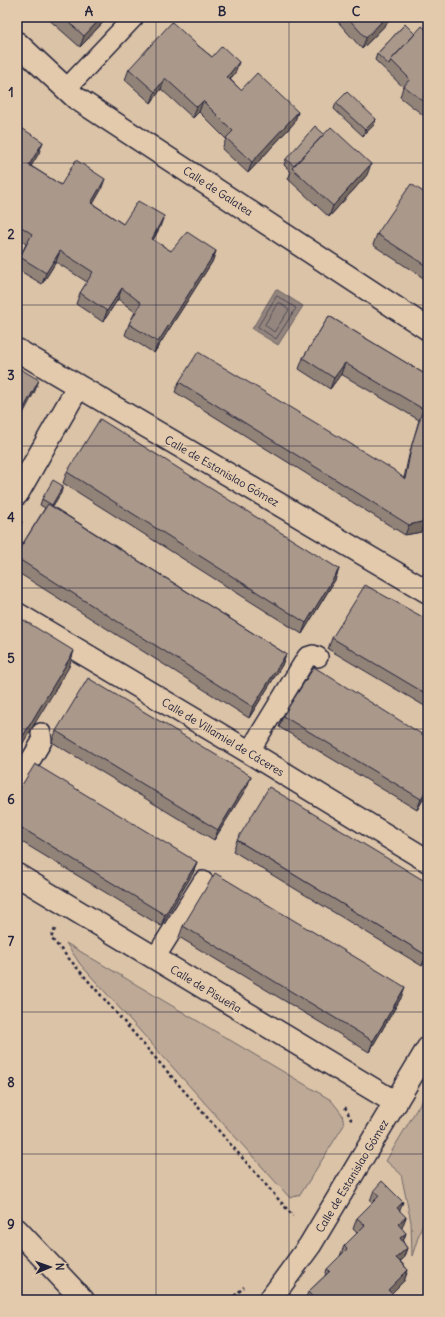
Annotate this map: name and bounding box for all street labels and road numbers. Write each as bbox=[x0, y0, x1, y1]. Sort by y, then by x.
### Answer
street label: Calle de Galatea bbox=[180, 163, 256, 219]
street label: Calle de Estanislao Gómez bbox=[162, 433, 282, 509]
street label: Calle de Villamiel de Cáceres bbox=[159, 695, 287, 779]
street label: Calle de Pisueña bbox=[168, 962, 244, 1016]
street label: Calle de Estanislao Gómez bbox=[313, 1117, 391, 1235]

